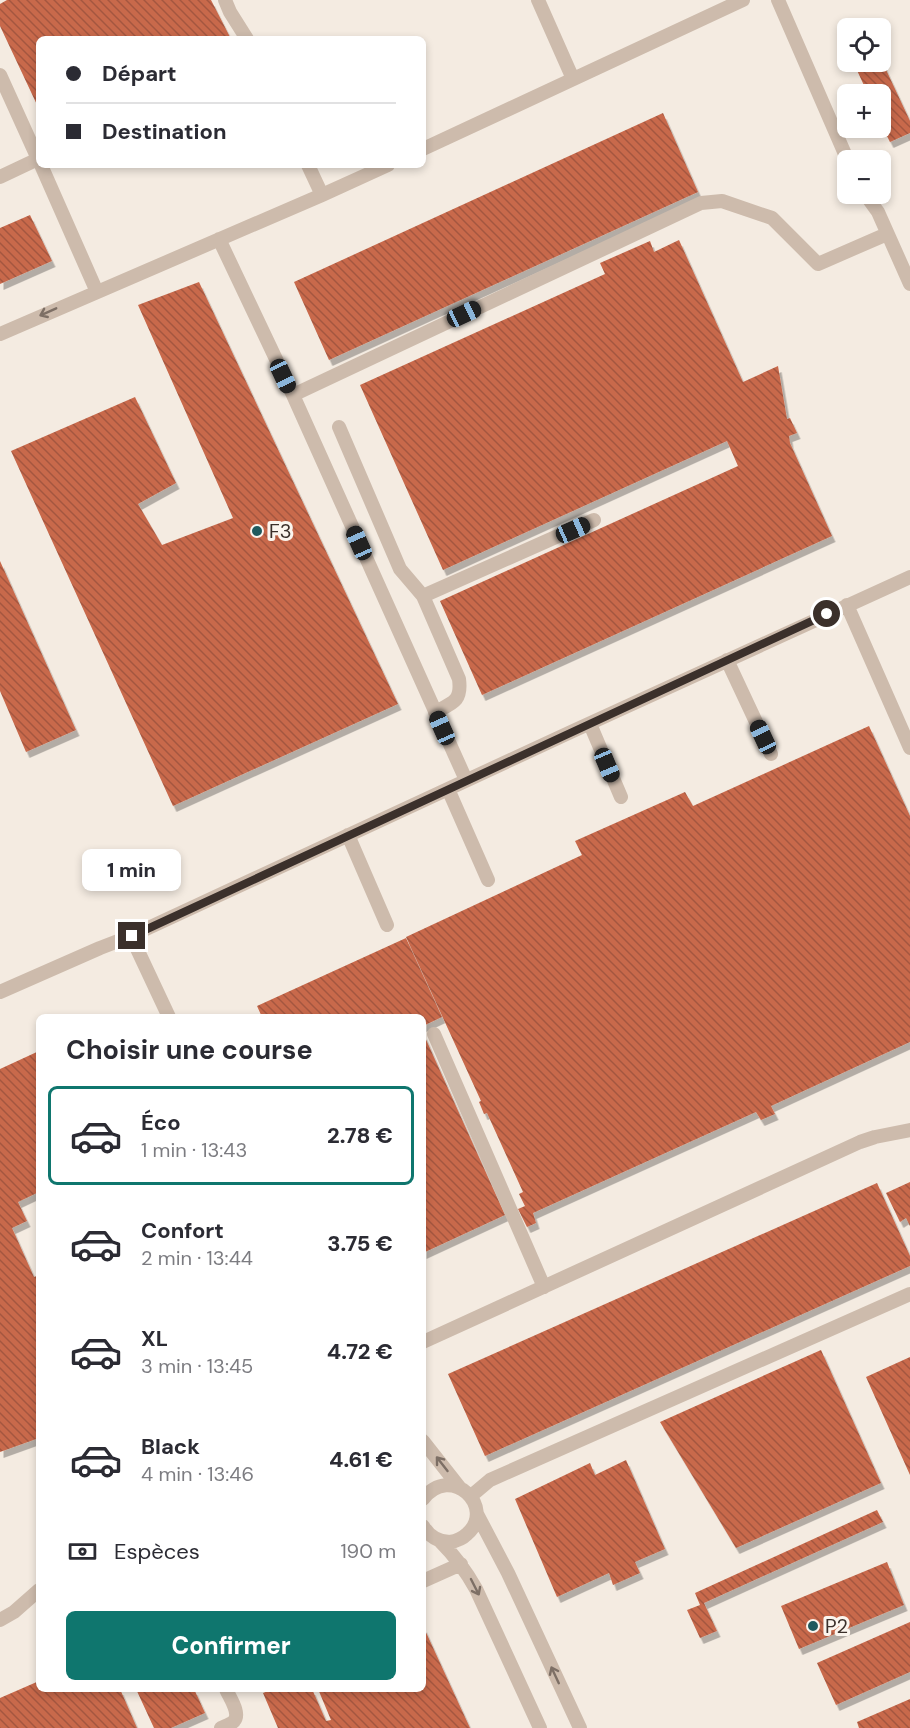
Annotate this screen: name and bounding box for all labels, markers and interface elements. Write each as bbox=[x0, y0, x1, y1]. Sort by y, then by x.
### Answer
map controls bbox=[837, 18, 891, 204]
button: locate bbox=[837, 18, 891, 72]
text: Départ bbox=[102, 59, 177, 88]
button: + bbox=[837, 84, 891, 138]
text: Destination bbox=[102, 117, 227, 146]
button: − bbox=[837, 150, 891, 204]
car bbox=[444, 298, 484, 330]
one-way arrow bbox=[40, 307, 58, 319]
car bbox=[267, 356, 299, 396]
car bbox=[553, 514, 593, 546]
place label: F3 bbox=[269, 518, 292, 544]
car bbox=[343, 523, 375, 563]
marker: F3 bbox=[250, 524, 264, 538]
route start bbox=[813, 600, 840, 627]
car bbox=[426, 708, 458, 748]
car bbox=[747, 717, 779, 757]
car bbox=[592, 745, 622, 785]
callout: 1 min bbox=[82, 849, 182, 891]
text: 1 min bbox=[107, 857, 156, 883]
route end bbox=[118, 922, 145, 949]
text: Choisir une course bbox=[66, 1032, 313, 1067]
text: Éco bbox=[141, 1108, 181, 1137]
icon: car bbox=[69, 1109, 123, 1163]
text: 2.78 € bbox=[327, 1121, 393, 1150]
text: 1 min · 13:43 bbox=[141, 1137, 247, 1163]
text: Confort bbox=[141, 1216, 224, 1245]
icon: car bbox=[69, 1217, 123, 1271]
text: 3.75 € bbox=[327, 1229, 393, 1258]
text: 2 min · 13:44 bbox=[141, 1245, 253, 1271]
text: XL bbox=[141, 1324, 168, 1353]
icon: car bbox=[69, 1325, 123, 1379]
text: 4.72 € bbox=[327, 1337, 393, 1366]
text: 3 min · 13:45 bbox=[141, 1353, 253, 1379]
text: Black bbox=[141, 1432, 200, 1461]
icon: car bbox=[69, 1433, 123, 1487]
text: 4.61 € bbox=[329, 1445, 393, 1474]
one-way arrow bbox=[435, 1456, 448, 1472]
text: 4 min · 13:46 bbox=[141, 1461, 254, 1487]
icon: cash bbox=[66, 1535, 99, 1568]
text: Espèces bbox=[114, 1537, 200, 1566]
text: 190 m bbox=[340, 1538, 396, 1564]
one-way arrow bbox=[470, 1578, 481, 1596]
button: Confirmer bbox=[66, 1611, 396, 1680]
place label: P2 bbox=[825, 1613, 848, 1639]
marker: P2 bbox=[806, 1619, 820, 1633]
one-way arrow bbox=[549, 1666, 561, 1684]

